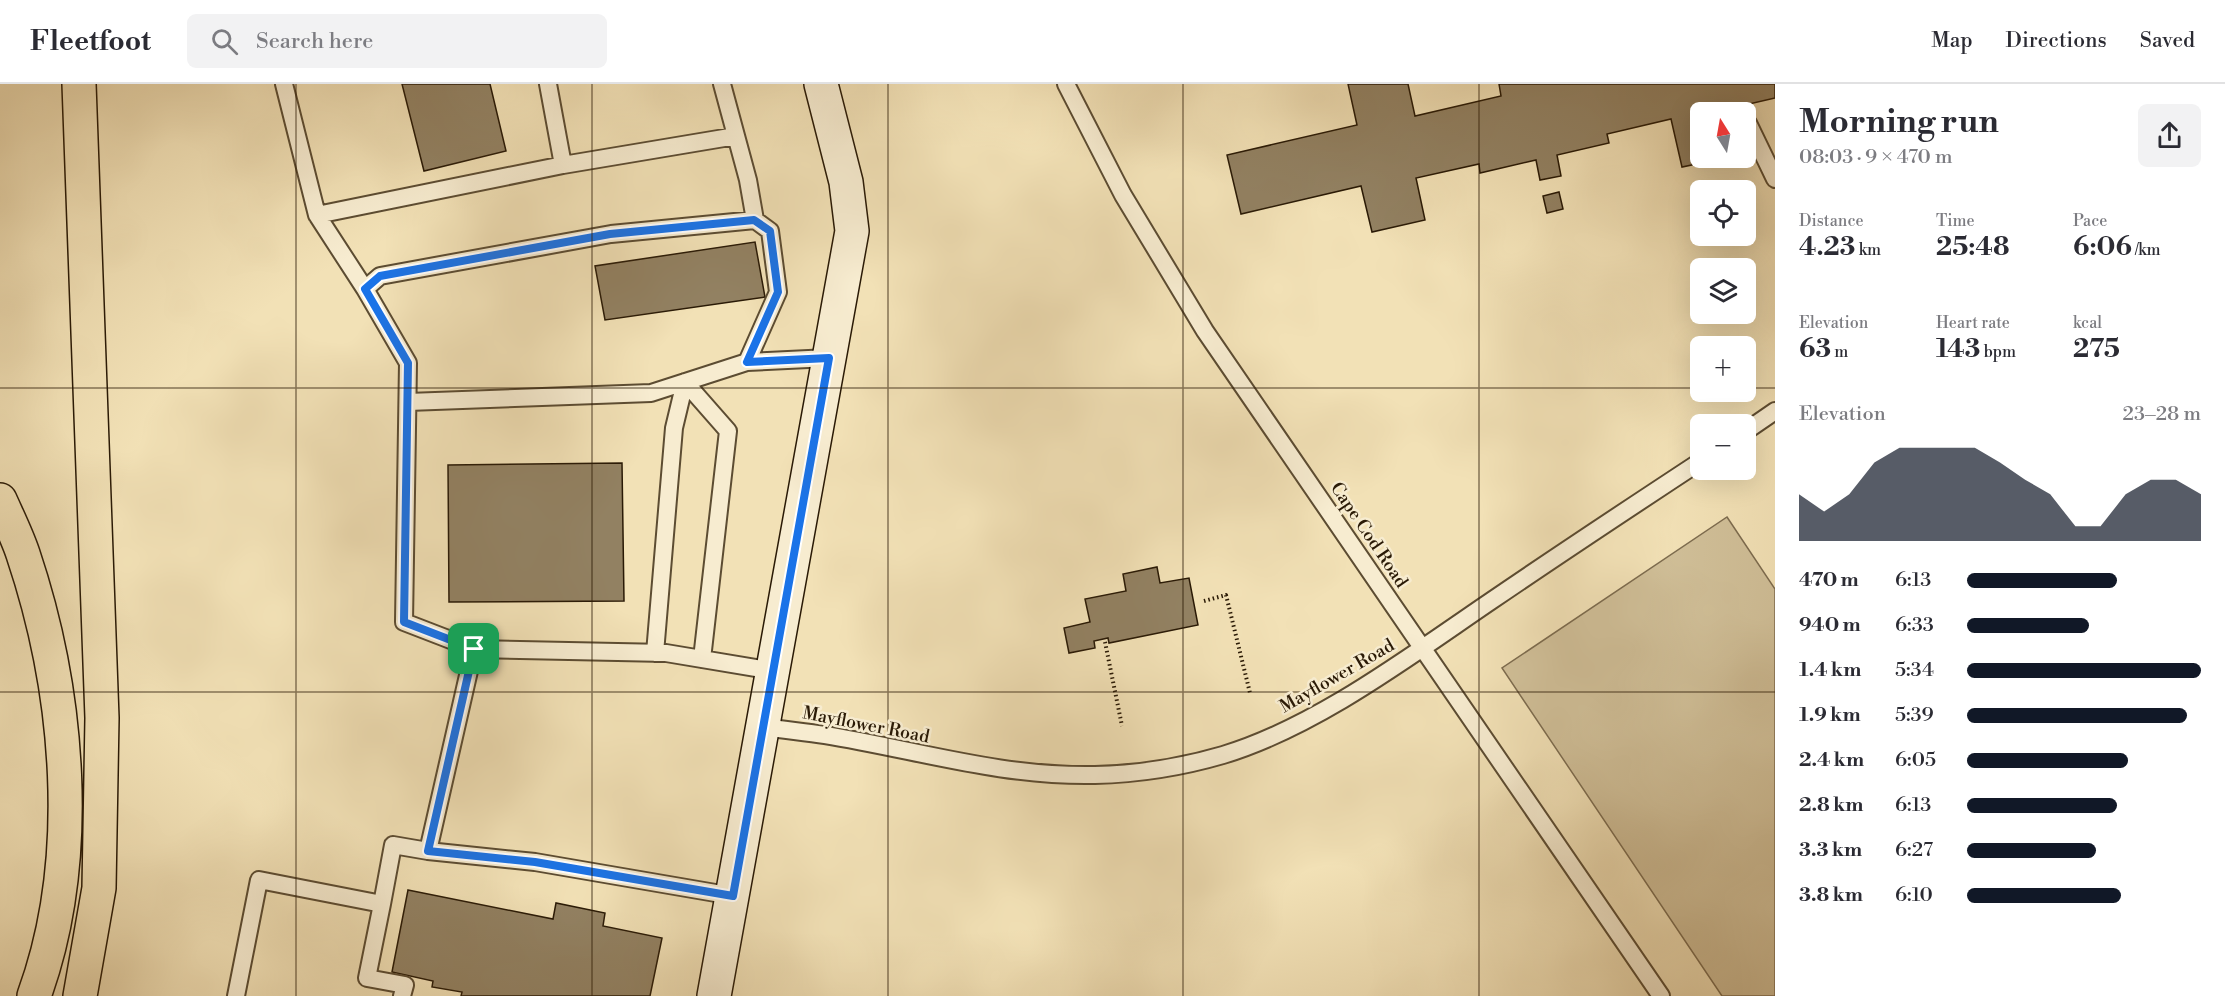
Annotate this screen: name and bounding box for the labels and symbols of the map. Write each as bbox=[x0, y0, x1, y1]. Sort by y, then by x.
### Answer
north arrow bbox=[1690, 102, 1756, 168]
street label: Cape Cod Road bbox=[1325, 478, 1413, 593]
pin bbox=[448, 623, 499, 674]
street label: Mayflower Road bbox=[1275, 633, 1399, 718]
street label: Mayflower Road bbox=[801, 701, 932, 749]

